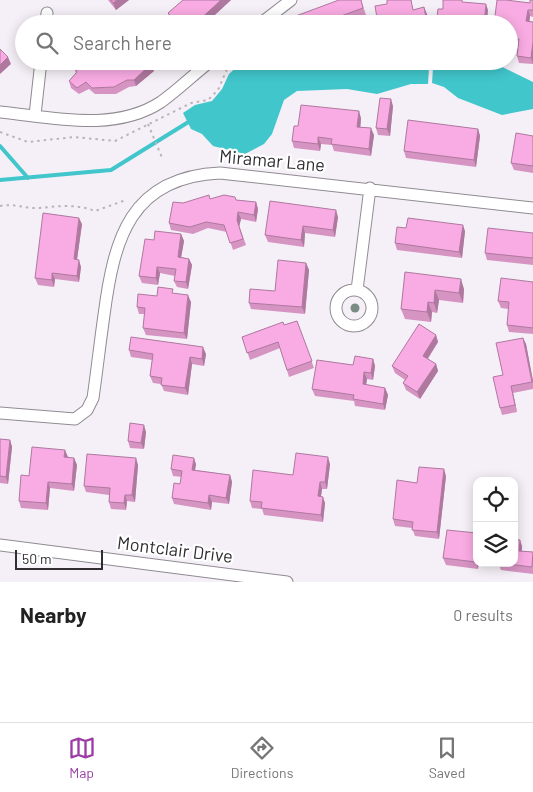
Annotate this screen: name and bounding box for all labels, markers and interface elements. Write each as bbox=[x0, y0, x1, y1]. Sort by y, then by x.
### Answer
search box bbox=[15, 15, 518, 70]
icon: search bbox=[33, 29, 61, 57]
text: Search here bbox=[73, 31, 172, 54]
street label: Miramar Lane bbox=[218, 144, 326, 176]
map controls bbox=[473, 477, 518, 567]
button: locate bbox=[473, 477, 518, 522]
button: layers bbox=[473, 522, 518, 567]
street label: Montclair Drive bbox=[116, 531, 234, 567]
scale bar bbox=[15, 547, 102, 570]
text: 50 m bbox=[22, 550, 51, 567]
text: Nearby bbox=[20, 602, 86, 627]
text: 0 results bbox=[453, 605, 513, 624]
tab: Map bbox=[68, 734, 96, 781]
tab: Directions bbox=[231, 734, 293, 781]
tab: Saved bbox=[429, 734, 465, 781]

